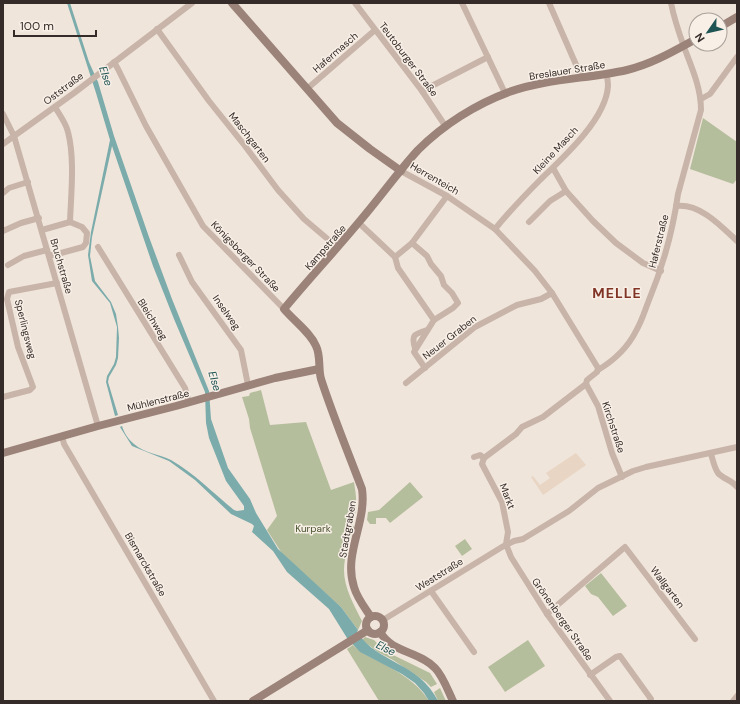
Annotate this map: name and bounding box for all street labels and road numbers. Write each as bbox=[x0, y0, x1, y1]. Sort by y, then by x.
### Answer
street label: Teutoburger Straße bbox=[376, 20, 441, 99]
street label: Hafermasch bbox=[310, 29, 361, 76]
street label: Breslauer Straße bbox=[528, 58, 606, 83]
street label: Oststraße bbox=[41, 69, 86, 108]
street label: Maschgarten bbox=[226, 110, 273, 165]
street label: Kleine Masch bbox=[530, 124, 581, 177]
street label: Herrenteich bbox=[408, 159, 462, 198]
street label: Haferstraße bbox=[646, 213, 672, 269]
street label: Königsberger Straße bbox=[208, 218, 283, 295]
street label: Kampstraße bbox=[302, 222, 349, 273]
street label: Bruchstraße bbox=[47, 237, 76, 296]
street label: Inselweg bbox=[210, 292, 244, 333]
street label: Bleichweg bbox=[135, 296, 171, 343]
street label: Sperlingsweg bbox=[12, 298, 39, 361]
street label: Neuer Graben bbox=[420, 312, 479, 362]
street label: Mühlenstraße bbox=[126, 386, 191, 414]
street label: Kirchstraße bbox=[599, 400, 628, 455]
street label: Markt bbox=[497, 481, 518, 511]
street label: Stadtgraben bbox=[336, 499, 359, 559]
street label: Bismarckstraße bbox=[122, 530, 169, 599]
street label: Weststraße bbox=[413, 555, 466, 594]
street label: Wallgarten bbox=[648, 564, 688, 611]
street label: Grönenberger Straße bbox=[529, 575, 596, 663]

